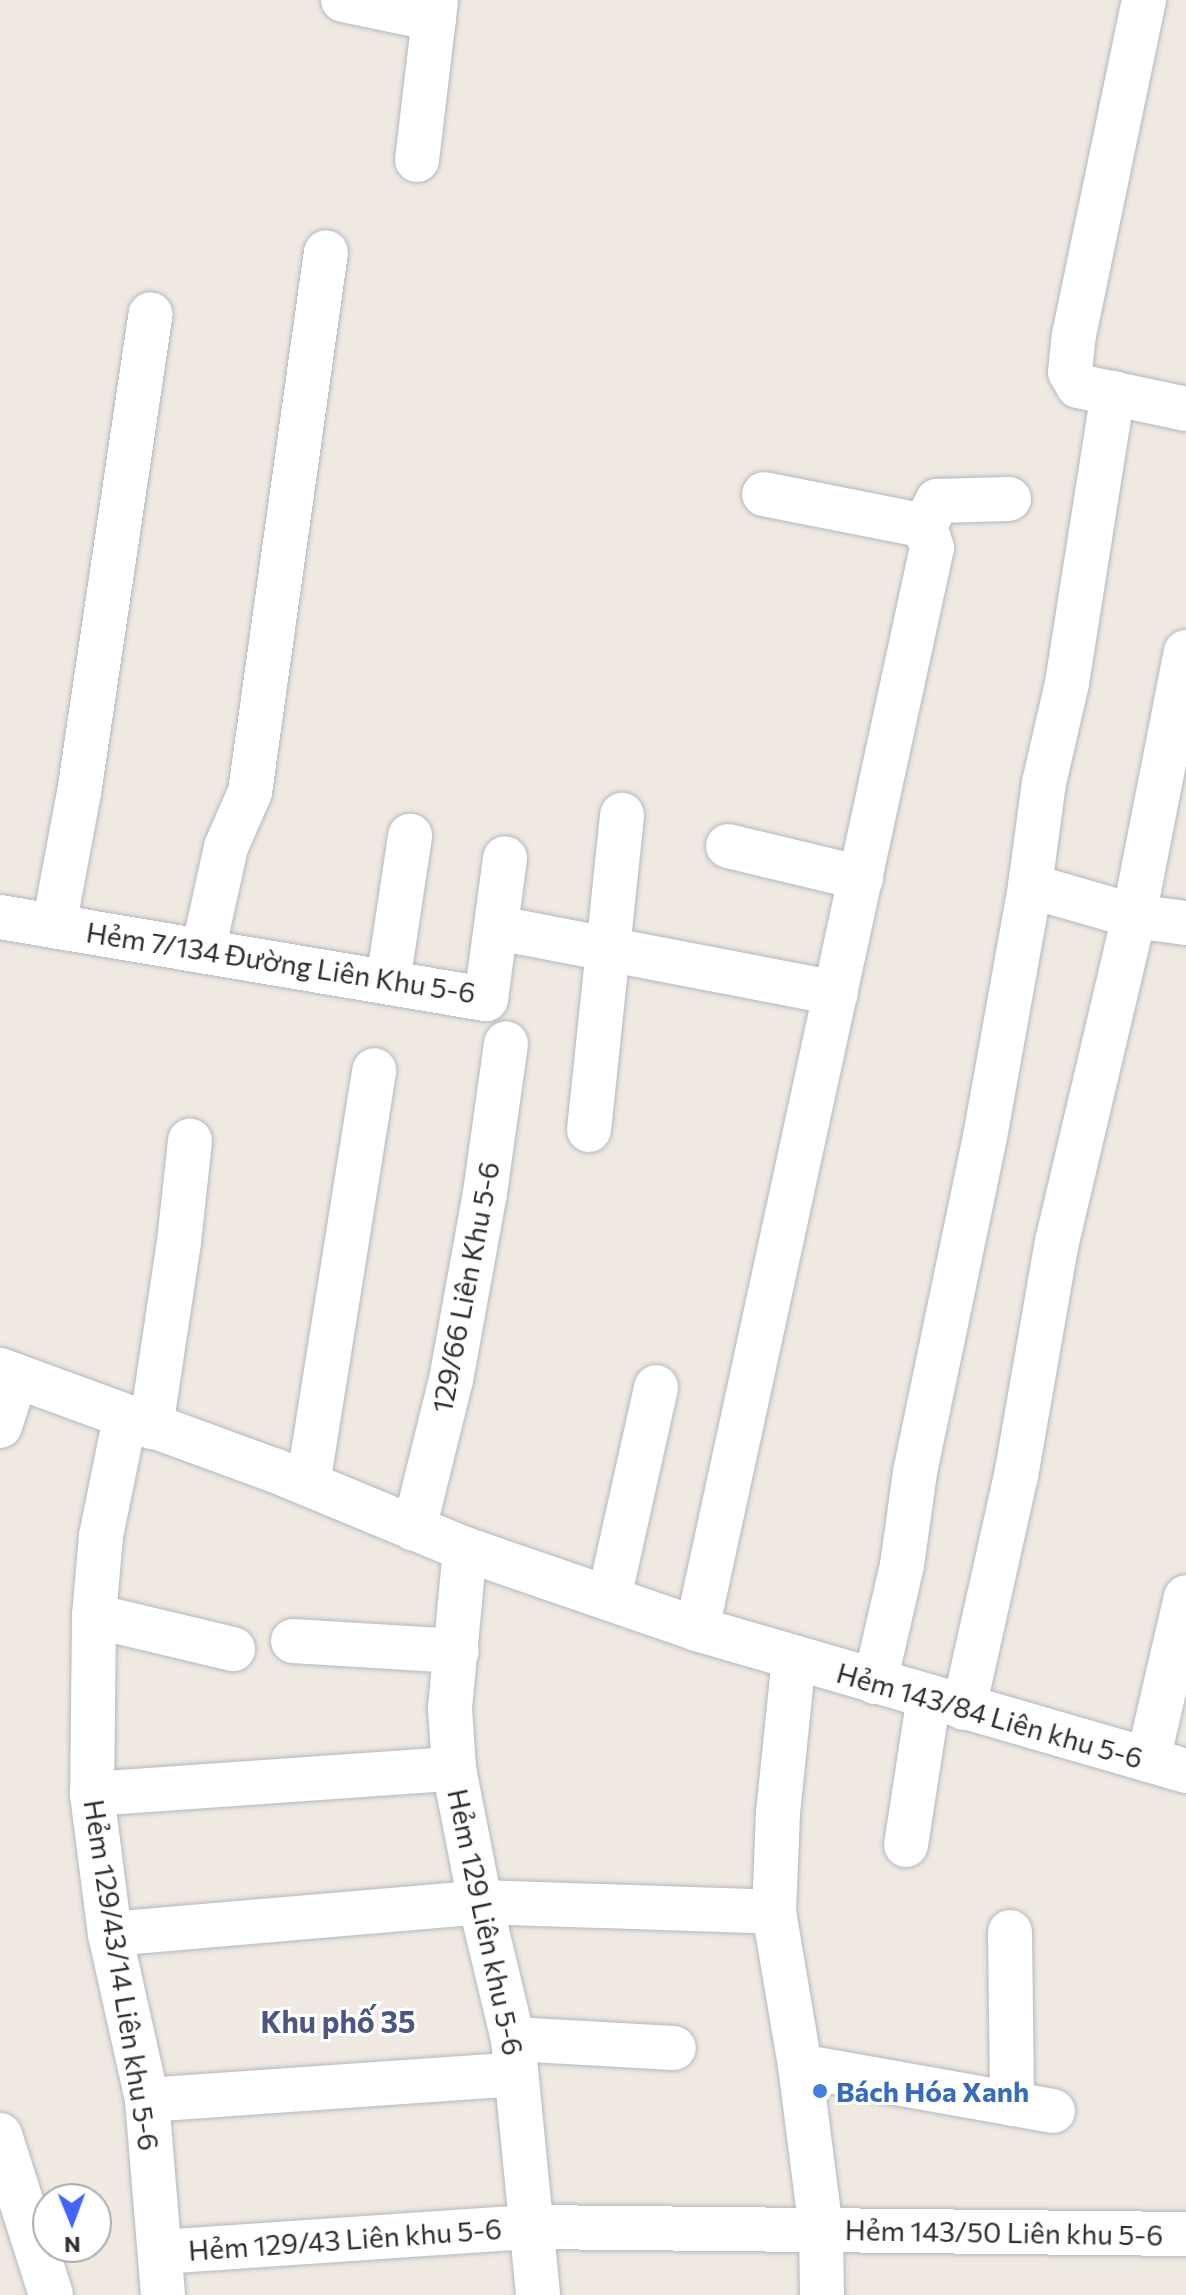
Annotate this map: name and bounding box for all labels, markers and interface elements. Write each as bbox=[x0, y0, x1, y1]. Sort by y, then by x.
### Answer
street label: Hẻm 7/134 Đường Liên Khu 5-6 bbox=[84, 915, 478, 1009]
street label: 129/66 Liên Khu 5-6 bbox=[424, 1159, 506, 1415]
street label: Hẻm 143/84 Liên khu 5-6 bbox=[833, 1655, 1147, 1775]
street label: Hẻm 129 Liên khu 5-6 bbox=[441, 1786, 531, 2058]
street label: Hẻm 129/43/14 Liên khu 5-6 bbox=[78, 1797, 166, 2153]
district label: Khu phố 35 bbox=[261, 2003, 415, 2039]
place label: Bách Hóa Xanh bbox=[836, 2074, 1029, 2108]
marker: Bách Hóa Xanh bbox=[811, 2082, 829, 2100]
north arrow bbox=[32, 2183, 112, 2263]
street label: Hẻm 129/43 Liên khu 5-6 bbox=[187, 2211, 503, 2267]
street label: Hẻm 143/50 Liên khu 5-6 bbox=[845, 2212, 1163, 2252]
text: N bbox=[64, 2232, 81, 2259]

